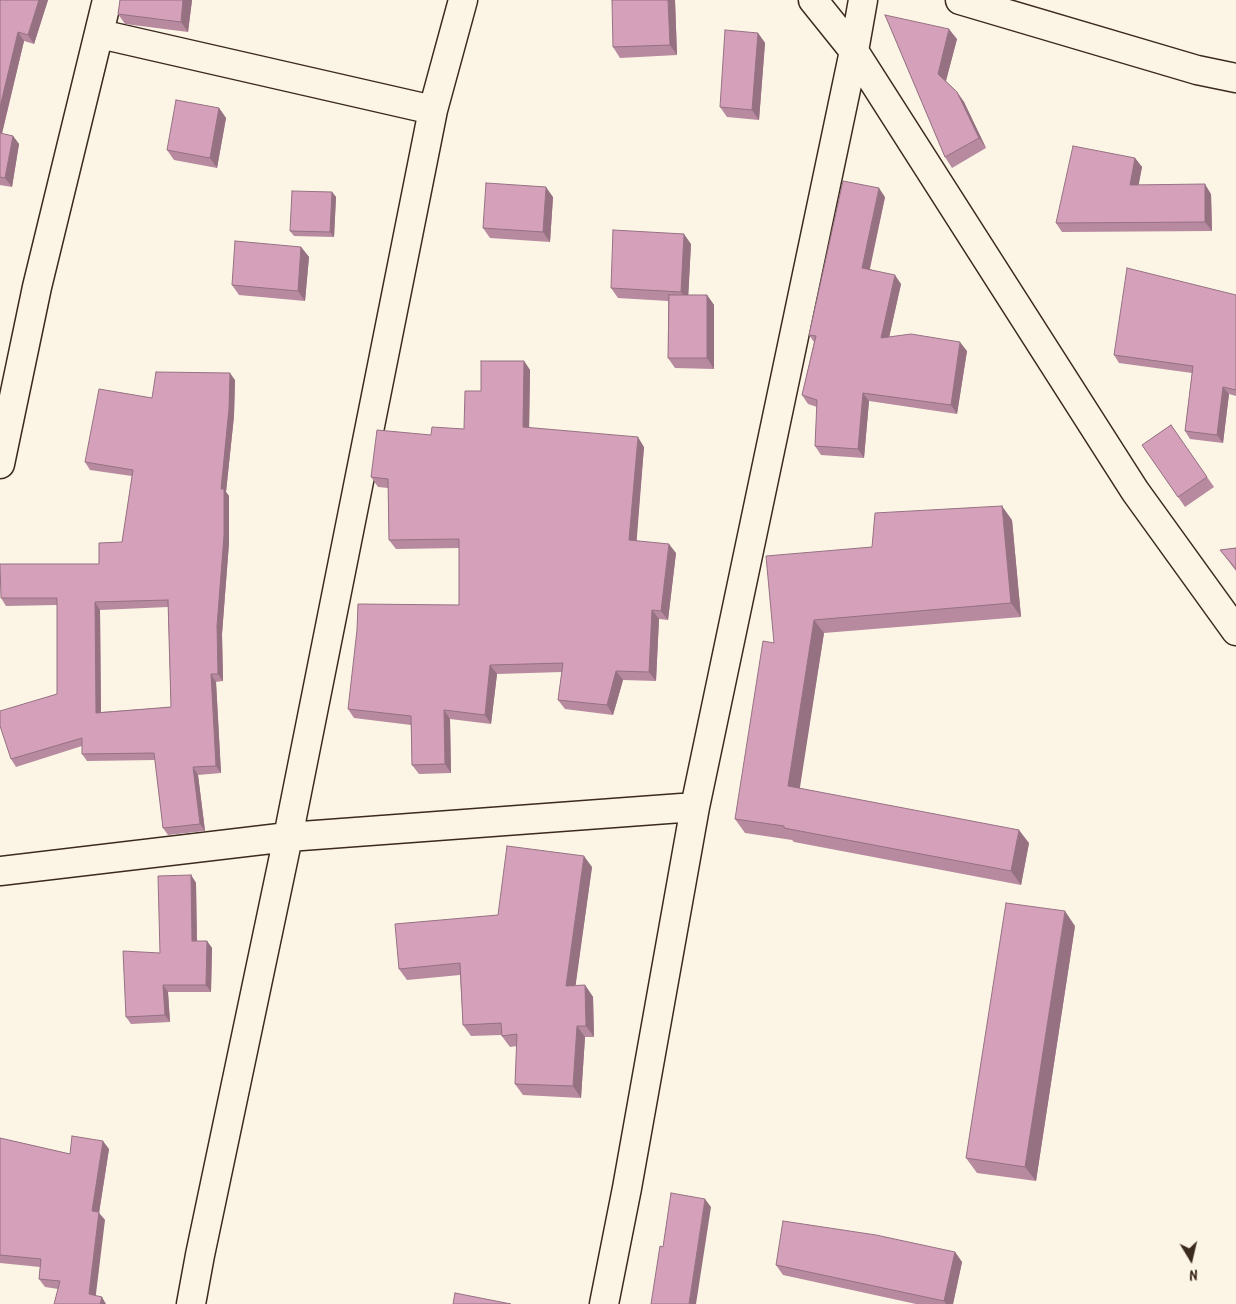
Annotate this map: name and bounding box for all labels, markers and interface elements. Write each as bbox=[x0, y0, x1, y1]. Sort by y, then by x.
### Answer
north arrow bbox=[1166, 1234, 1216, 1284]
text: N bbox=[1187, 1262, 1199, 1285]

